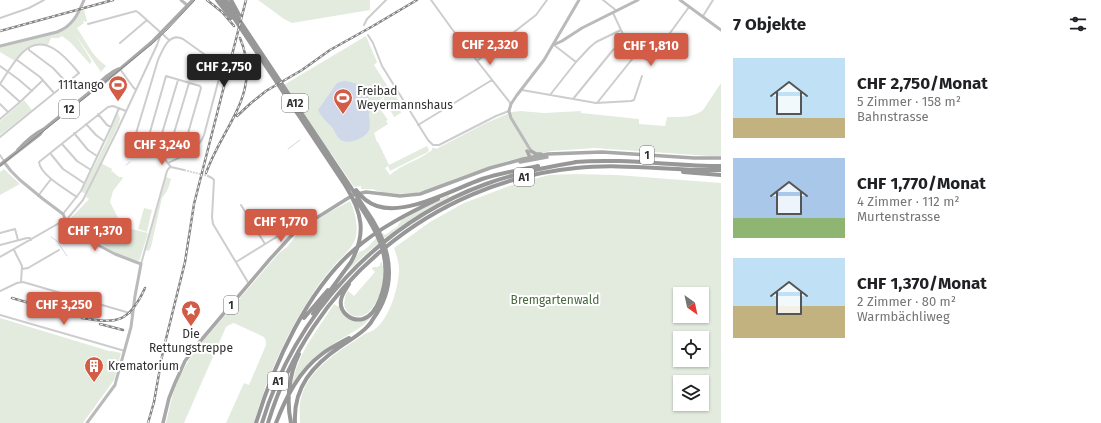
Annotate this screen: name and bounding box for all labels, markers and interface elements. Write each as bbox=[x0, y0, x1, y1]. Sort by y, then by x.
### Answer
icon: filters bbox=[1067, 13, 1089, 35]
text: 7 Objekte bbox=[733, 14, 806, 35]
pin: CHF 2,320 bbox=[444, 32, 536, 66]
pin: CHF 1,810 bbox=[605, 33, 697, 67]
text: CHF 2,320 bbox=[462, 37, 518, 52]
text: CHF 1,810 bbox=[623, 38, 679, 53]
pin: CHF 2,750 bbox=[178, 54, 270, 88]
text: CHF 2,750 bbox=[196, 59, 252, 74]
text: CHF 2,750/Monat bbox=[857, 73, 988, 94]
sports icon: 111tango bbox=[107, 74, 129, 102]
icon: home bbox=[765, 74, 813, 122]
place label: 111tango bbox=[58, 78, 104, 92]
place label: Freibad Weyermannshaus bbox=[357, 84, 453, 112]
sports icon: Freibad Weyermannshaus bbox=[332, 87, 354, 115]
road number: A12 bbox=[282, 94, 308, 112]
text: 5 Zimmer · 158 m² bbox=[857, 94, 961, 109]
road number: 12 bbox=[59, 100, 79, 118]
text: Bahnstrasse bbox=[857, 109, 929, 124]
pin: CHF 3,240 bbox=[116, 132, 208, 166]
text: CHF 3,240 bbox=[134, 137, 190, 152]
road number: 1 bbox=[640, 146, 654, 164]
road number: A1 bbox=[514, 168, 534, 186]
text: CHF 1,770/Monat bbox=[857, 173, 986, 194]
icon: home bbox=[765, 174, 813, 222]
text: 4 Zimmer · 112 m² bbox=[857, 194, 959, 209]
pin: CHF 1,770 bbox=[235, 209, 327, 243]
text: Murtenstrasse bbox=[857, 209, 940, 224]
text: CHF 1,770 bbox=[254, 214, 308, 229]
pin: CHF 1,370 bbox=[49, 218, 141, 252]
text: CHF 1,370 bbox=[67, 223, 123, 238]
text: CHF 1,370/Monat bbox=[857, 273, 987, 294]
icon: home bbox=[765, 274, 813, 322]
north arrow bbox=[673, 287, 709, 323]
map controls bbox=[673, 287, 709, 411]
pin: CHF 3,250 bbox=[18, 292, 110, 326]
park label: Bremgartenwald bbox=[511, 293, 599, 307]
text: 2 Zimmer · 80 m² bbox=[857, 294, 956, 309]
road number: 1 bbox=[224, 296, 238, 314]
text: CHF 3,250 bbox=[36, 297, 92, 312]
place icon: Die Rettungstreppe bbox=[180, 299, 202, 327]
text: Warmbächliweg bbox=[857, 309, 950, 324]
place label: Die Rettungstreppe bbox=[149, 327, 233, 355]
button: locate bbox=[673, 331, 709, 367]
building icon: Krematorium bbox=[83, 355, 105, 383]
place label: Krematorium bbox=[108, 359, 179, 373]
road number: A1 bbox=[268, 372, 288, 390]
button: layers bbox=[673, 375, 709, 411]

